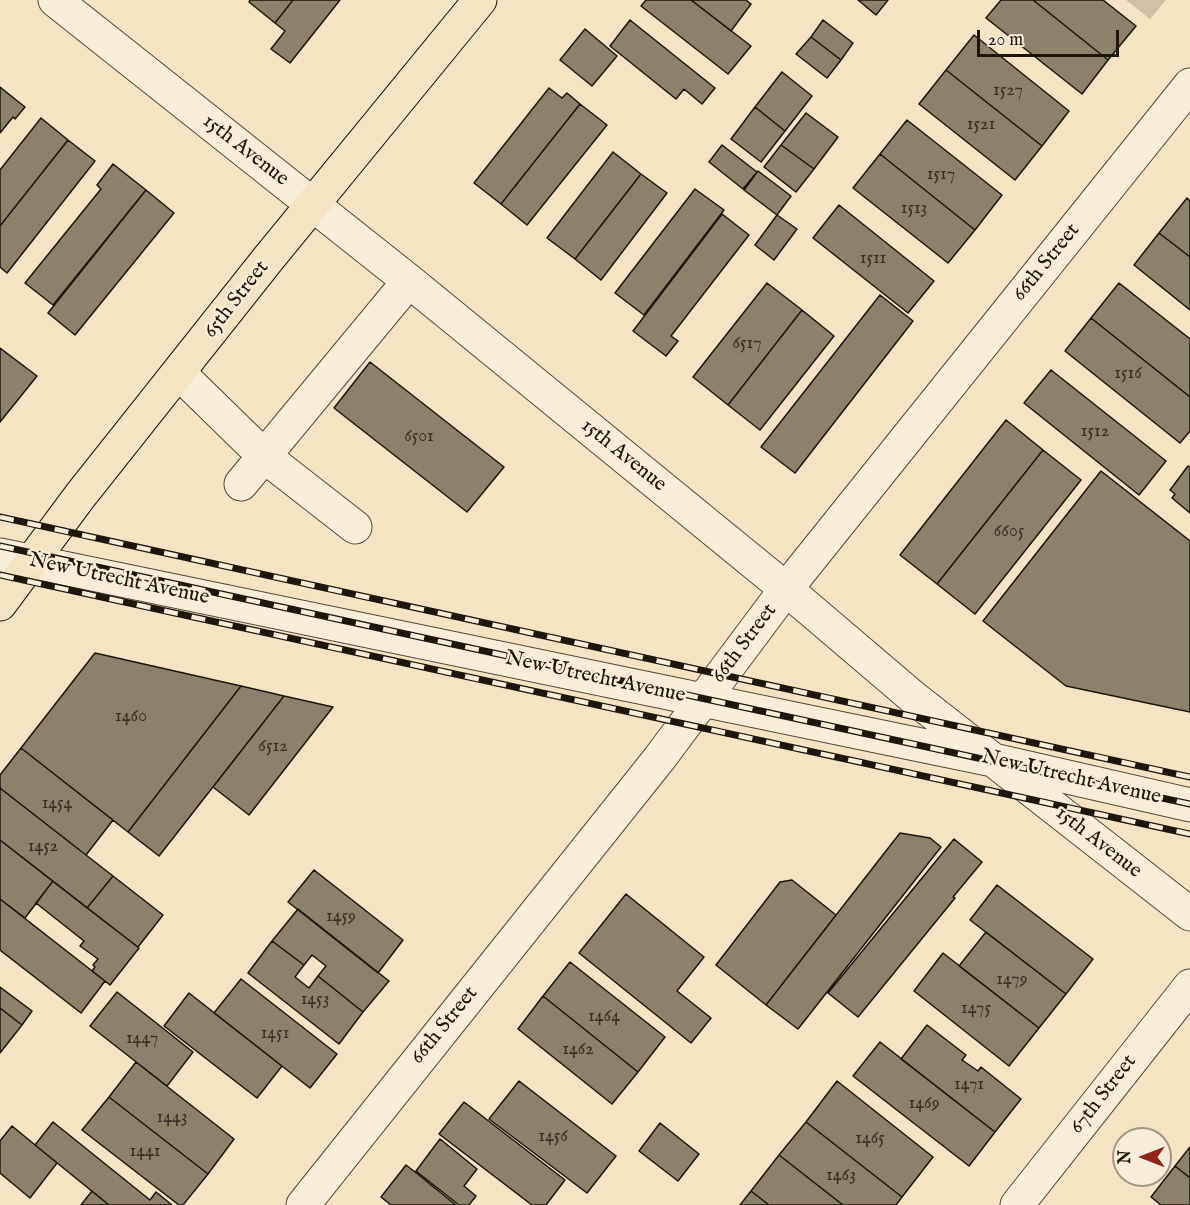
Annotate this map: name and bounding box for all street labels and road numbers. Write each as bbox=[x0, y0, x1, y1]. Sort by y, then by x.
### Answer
street label: 15th Avenue bbox=[197, 109, 293, 193]
street label: 66th Street bbox=[1008, 219, 1086, 307]
street label: 65th Street bbox=[199, 256, 275, 344]
street label: 15th Avenue bbox=[575, 414, 671, 498]
street label: New Utrecht Avenue bbox=[27, 549, 211, 611]
street label: 66th Street bbox=[707, 599, 783, 689]
street label: New Utrecht Avenue bbox=[503, 647, 687, 709]
street label: New Utrecht Avenue bbox=[979, 745, 1163, 811]
street label: 15th Avenue bbox=[1050, 801, 1146, 885]
street label: 66th Street bbox=[406, 982, 484, 1070]
street label: 67th Street bbox=[1065, 1050, 1143, 1140]

